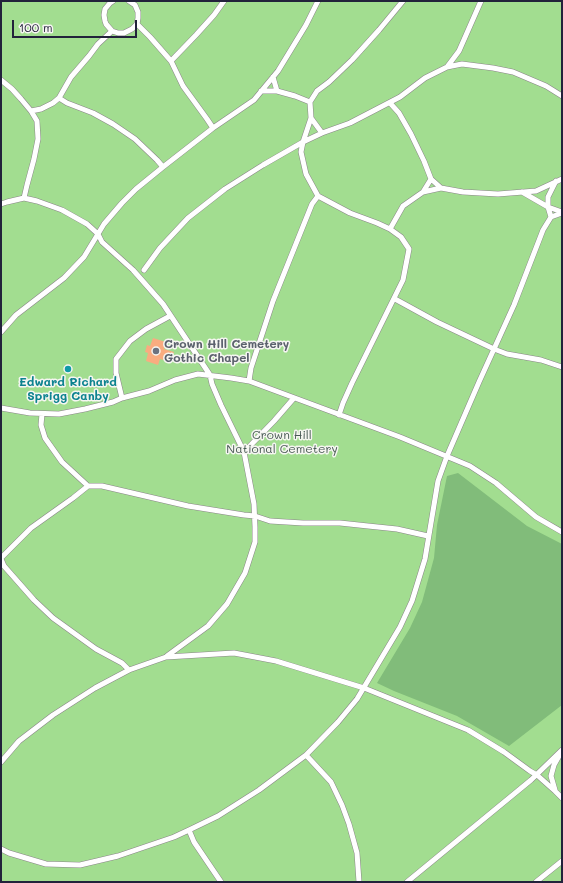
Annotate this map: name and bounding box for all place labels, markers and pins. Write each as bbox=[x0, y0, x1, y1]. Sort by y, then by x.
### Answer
place label: Crown Hill Cemetery Gothic Chapel bbox=[164, 337, 289, 365]
marker: Crown Hill Cemetery Gothic Chapel bbox=[151, 346, 161, 356]
marker: Edward Richard Sprigg Canby bbox=[63, 364, 73, 374]
place label: Edward Richard Sprigg Canby bbox=[19, 375, 117, 403]

